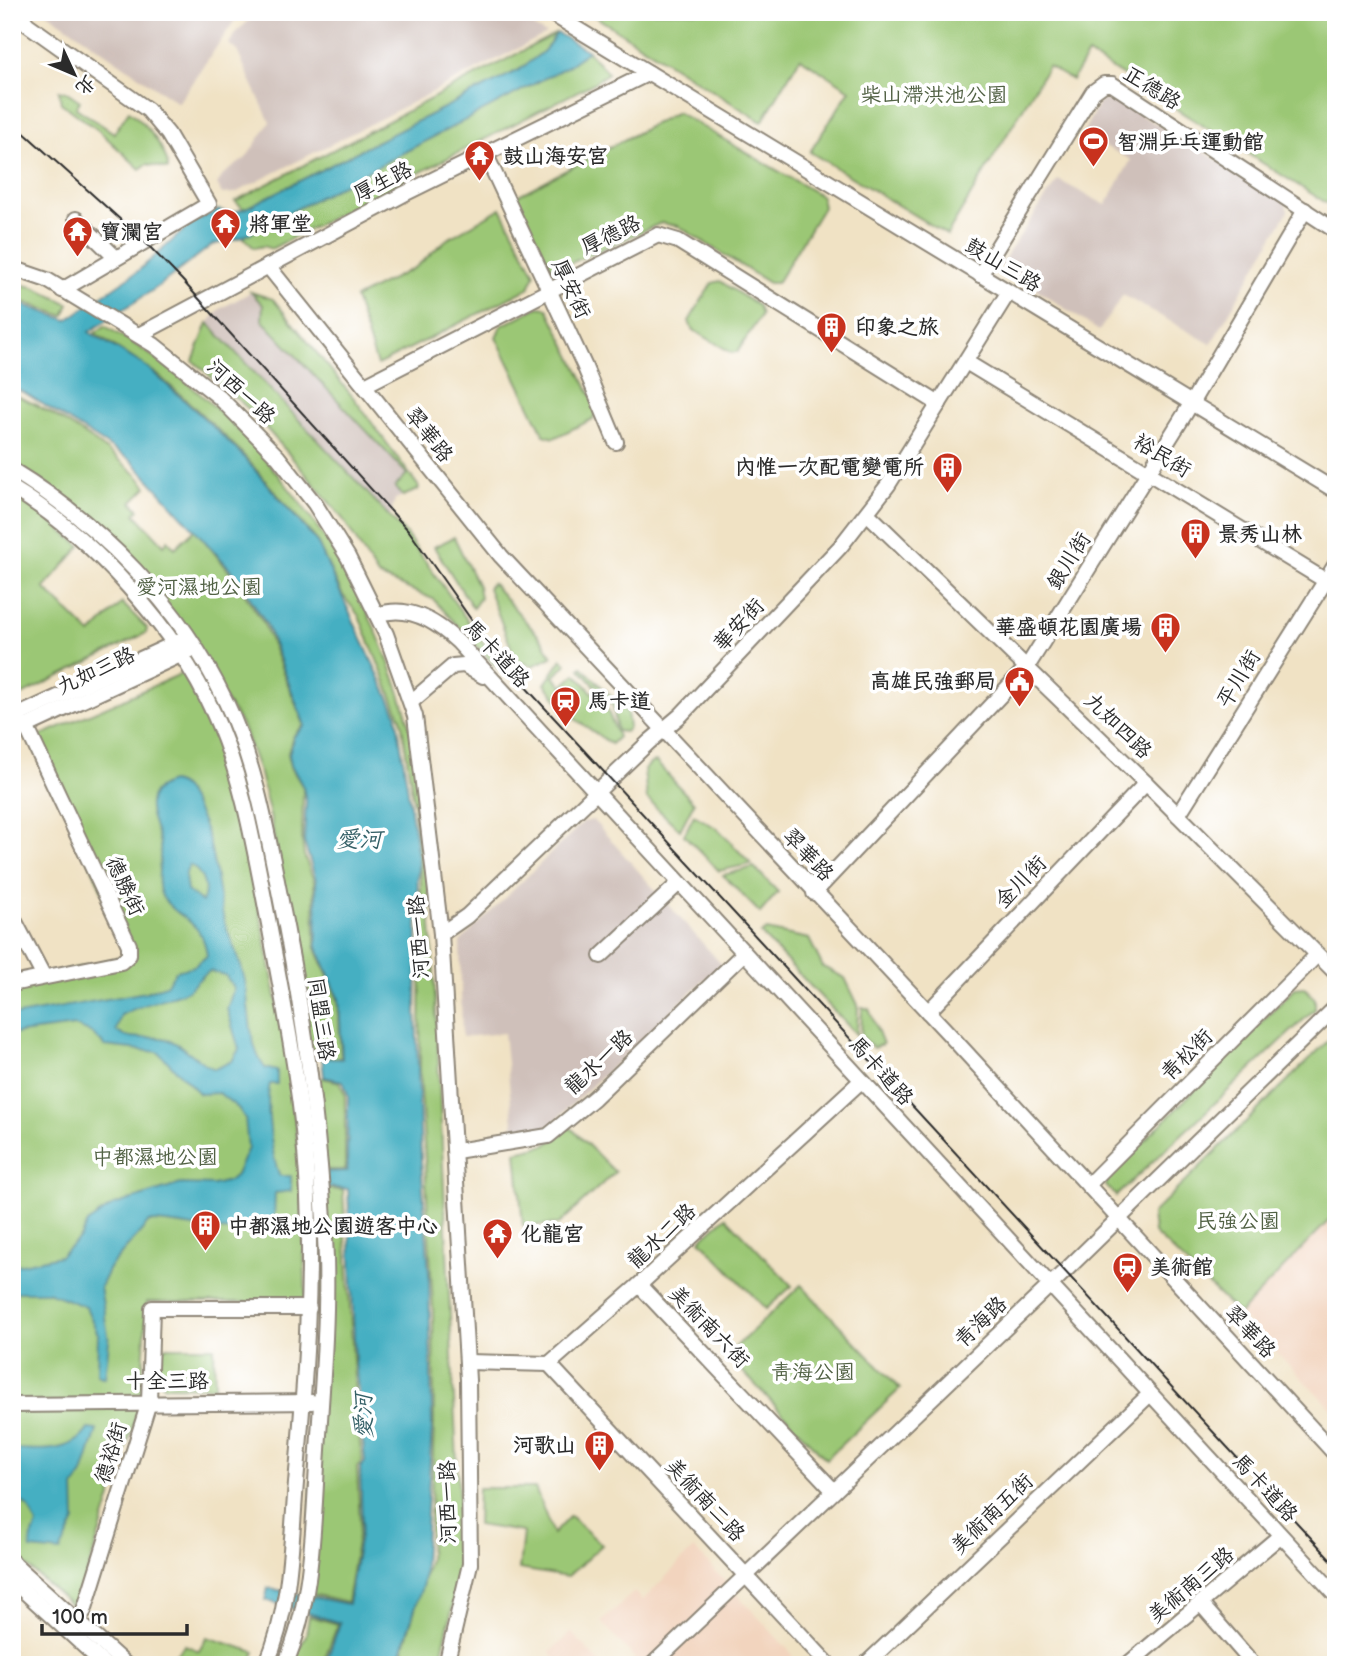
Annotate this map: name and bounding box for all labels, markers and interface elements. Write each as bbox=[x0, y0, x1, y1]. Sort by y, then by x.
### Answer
north arrow bbox=[38, 38, 108, 108]
street label: 正德路 bbox=[1119, 61, 1185, 115]
text: 北 bbox=[70, 70, 100, 100]
park label: 柴山滯洪池公園 bbox=[861, 83, 1008, 108]
sports icon: 智淵乒乓運動館 bbox=[1077, 125, 1111, 169]
place label: 智淵乒乓運動館 bbox=[1117, 130, 1264, 155]
temple icon: 鼓山海安宮 bbox=[463, 139, 497, 183]
place label: 鼓山海安宮 bbox=[503, 144, 608, 169]
street label: 厚生路 bbox=[349, 157, 417, 207]
temple icon: 將軍堂 bbox=[209, 207, 243, 251]
street label: 厚德路 bbox=[577, 210, 645, 260]
place label: 將軍堂 bbox=[249, 212, 312, 237]
temple icon: 寶瀾宮 bbox=[60, 215, 94, 259]
place label: 寶瀾宮 bbox=[100, 220, 163, 245]
street label: 鼓山三路 bbox=[961, 233, 1045, 297]
street label: 厚安街 bbox=[546, 255, 596, 323]
building icon: 印象之旅 bbox=[815, 310, 849, 354]
place label: 印象之旅 bbox=[855, 315, 939, 340]
street label: 河西一路 bbox=[202, 354, 280, 430]
street label: 翠華路 bbox=[400, 402, 458, 468]
street label: 裕民街 bbox=[1129, 429, 1195, 483]
building icon: 內惟一次配電變電所 bbox=[930, 450, 964, 494]
place label: 內惟一次配電變電所 bbox=[735, 455, 924, 480]
building icon: 景秀山林 bbox=[1178, 517, 1212, 561]
place label: 景秀山林 bbox=[1218, 522, 1302, 547]
street label: 銀川街 bbox=[1042, 528, 1096, 594]
park label: 愛河濕地公園 bbox=[136, 575, 262, 600]
street label: 華安街 bbox=[708, 593, 770, 657]
building icon: 華盛頓花園廣場 bbox=[1148, 610, 1182, 654]
street label: 馬卡道路 bbox=[459, 615, 535, 693]
place label: 華盛頓花園廣場 bbox=[995, 615, 1142, 640]
street label: 九如三路 bbox=[53, 642, 139, 700]
street label: 平川街 bbox=[1212, 646, 1266, 712]
public building icon: 高雄民強郵局 bbox=[1002, 664, 1036, 708]
place label: 高雄民強郵局 bbox=[870, 669, 996, 694]
station icon: 馬卡道 bbox=[548, 684, 582, 728]
street label: 九如四路 bbox=[1079, 688, 1157, 764]
place label: 馬卡道 bbox=[588, 689, 651, 714]
street label: 翠華路 bbox=[777, 823, 839, 887]
water label: 愛河 bbox=[336, 826, 386, 854]
street label: 金川街 bbox=[990, 851, 1052, 913]
street label: 德勝街 bbox=[100, 852, 150, 920]
street label: 河西一路 bbox=[404, 894, 434, 980]
street label: 同盟三路 bbox=[303, 976, 339, 1062]
street label: 龍水一路 bbox=[560, 1024, 638, 1100]
street label: 青松街 bbox=[1156, 1024, 1218, 1086]
street label: 馬卡道路 bbox=[844, 1031, 918, 1111]
park label: 中都濕地公園 bbox=[92, 1145, 218, 1170]
street label: 龍水二路 bbox=[623, 1198, 701, 1274]
building icon: 中都濕地公園遊客中心 bbox=[188, 1209, 222, 1253]
park label: 民強公園 bbox=[1196, 1209, 1280, 1234]
place label: 中都濕地公園遊客中心 bbox=[228, 1214, 438, 1239]
temple icon: 化龍宮 bbox=[481, 1217, 515, 1261]
place label: 化龍宮 bbox=[521, 1222, 584, 1247]
station icon: 美術館 bbox=[1110, 1250, 1144, 1294]
place label: 美術館 bbox=[1150, 1255, 1213, 1280]
street label: 美術南六街 bbox=[664, 1281, 754, 1373]
street label: 青海路 bbox=[950, 1291, 1012, 1353]
street label: 翠華路 bbox=[1219, 1300, 1281, 1364]
park label: 青海公園 bbox=[771, 1360, 855, 1385]
street label: 十全三路 bbox=[125, 1369, 209, 1394]
water label: 愛河 bbox=[350, 1389, 378, 1439]
street label: 德裕街 bbox=[90, 1419, 132, 1487]
building icon: 河歌山 bbox=[582, 1428, 616, 1472]
place label: 河歌山 bbox=[513, 1433, 576, 1458]
street label: 馬卡道路 bbox=[1227, 1449, 1303, 1527]
street label: 美術南二路 bbox=[660, 1453, 750, 1547]
street label: 河西一路 bbox=[435, 1460, 461, 1544]
street label: 美術南五街 bbox=[946, 1469, 1038, 1559]
street label: 美術南三路 bbox=[1143, 1542, 1239, 1628]
scale bar bbox=[42, 1593, 187, 1637]
text: 100 m bbox=[52, 1605, 108, 1630]

